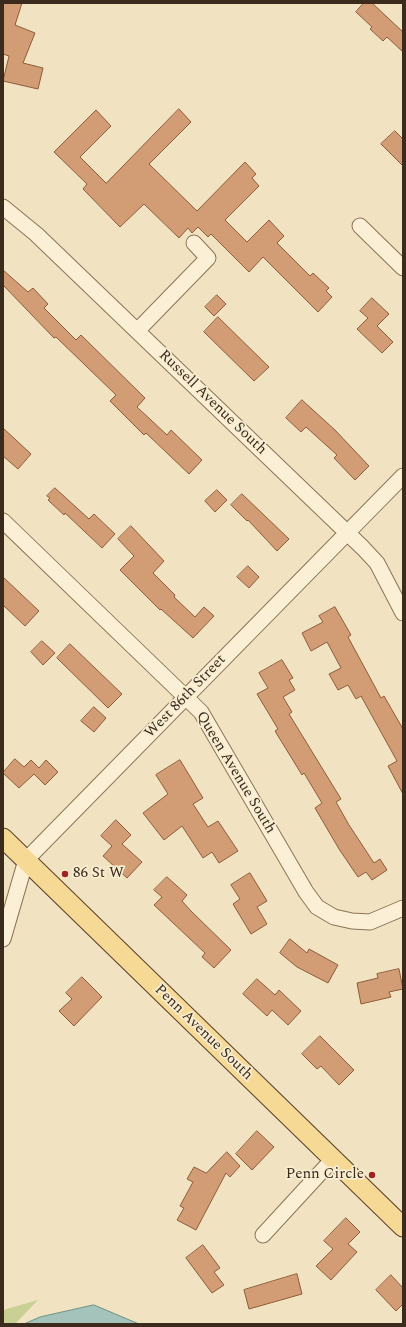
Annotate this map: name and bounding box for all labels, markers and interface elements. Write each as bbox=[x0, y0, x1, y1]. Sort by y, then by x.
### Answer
street label: Russell Avenue South bbox=[154, 347, 270, 459]
street label: West 86th Street bbox=[142, 651, 230, 743]
street label: Queen Avenue South bbox=[191, 709, 279, 837]
place label: 86 St W bbox=[73, 865, 124, 883]
marker: 86 St W bbox=[60, 869, 70, 879]
street label: Penn Avenue South bbox=[150, 981, 256, 1085]
place label: Penn Circle bbox=[286, 1166, 364, 1184]
marker: Penn Circle bbox=[367, 1170, 377, 1180]

